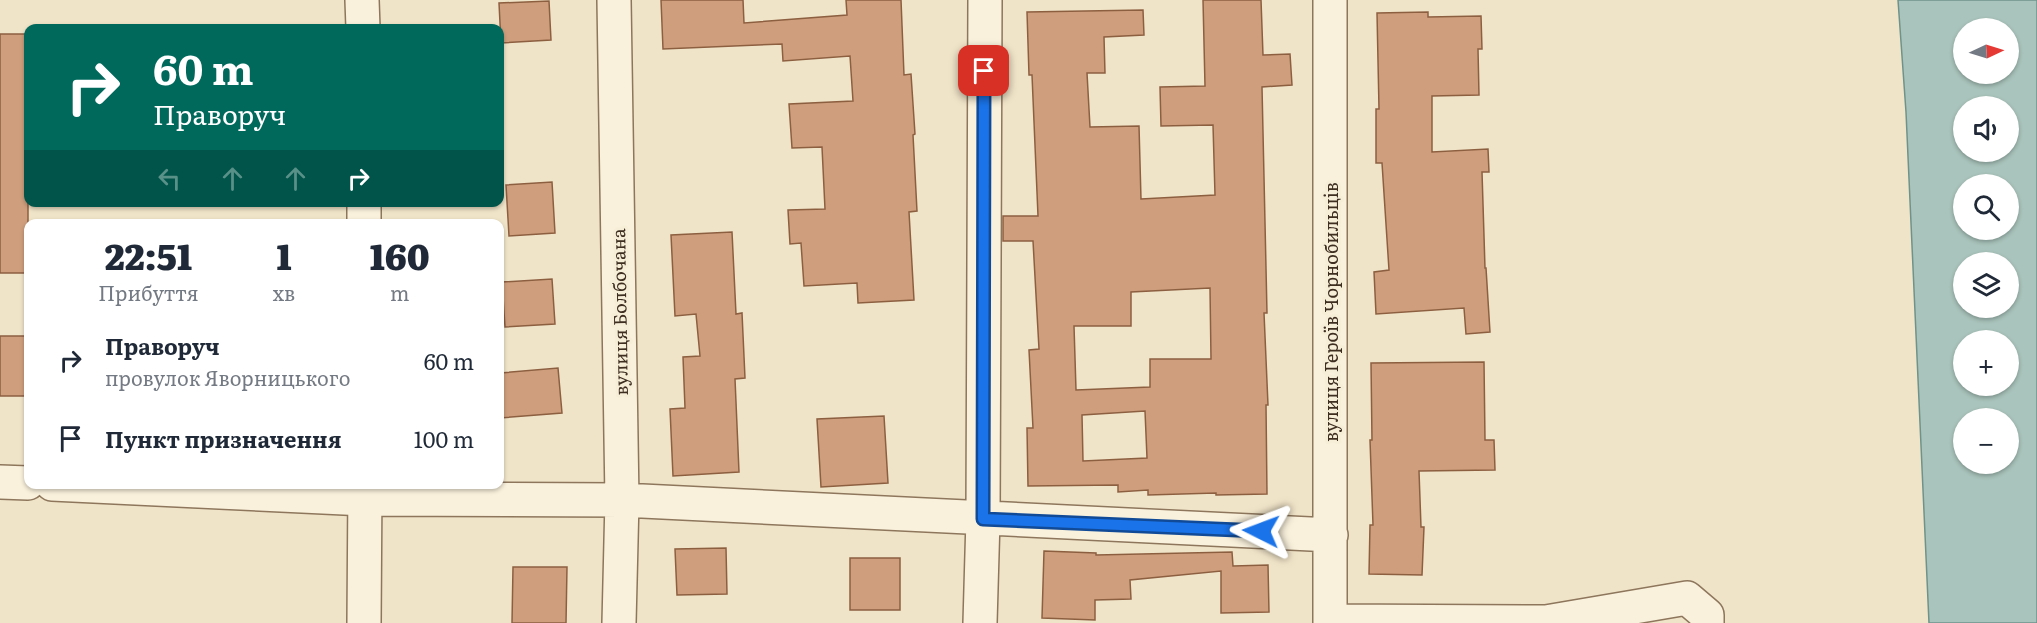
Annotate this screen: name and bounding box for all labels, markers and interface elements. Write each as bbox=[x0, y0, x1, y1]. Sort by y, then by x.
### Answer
north arrow bbox=[1953, 18, 2019, 84]
map controls bbox=[1953, 18, 2019, 474]
text: 60 m bbox=[153, 36, 254, 98]
pin bbox=[958, 45, 1009, 96]
icon: right bbox=[54, 48, 132, 126]
icon: arrive bbox=[967, 54, 1000, 87]
text: Праворуч bbox=[153, 93, 286, 133]
button: sound bbox=[1953, 96, 2019, 162]
icon: left bbox=[153, 162, 186, 195]
icon: ahead bbox=[216, 162, 249, 195]
icon: ahead bbox=[279, 162, 312, 195]
icon: right bbox=[342, 162, 375, 195]
button: search bbox=[1953, 174, 2019, 240]
street label: вулиця Героїв Чорнобильців bbox=[1317, 182, 1344, 442]
text: 22:51 bbox=[105, 228, 192, 281]
text: 1 bbox=[277, 228, 292, 281]
text: 160 bbox=[370, 228, 430, 281]
street label: вулиця Болбочана bbox=[604, 228, 634, 396]
button: layers bbox=[1953, 252, 2019, 318]
text: Прибуття bbox=[98, 277, 198, 307]
text: хв bbox=[273, 277, 295, 307]
text: m bbox=[390, 277, 409, 307]
text: Праворуч bbox=[105, 329, 220, 362]
button: + bbox=[1953, 330, 2019, 396]
icon: right bbox=[54, 344, 87, 377]
text: 60 m bbox=[424, 344, 474, 377]
text: провулок Яворницького bbox=[105, 362, 350, 392]
button: − bbox=[1953, 408, 2019, 474]
icon: arrive bbox=[54, 422, 87, 455]
text: Пункт призначення bbox=[105, 422, 342, 455]
text: 100 m bbox=[414, 422, 474, 455]
position arrow bbox=[1229, 499, 1293, 563]

